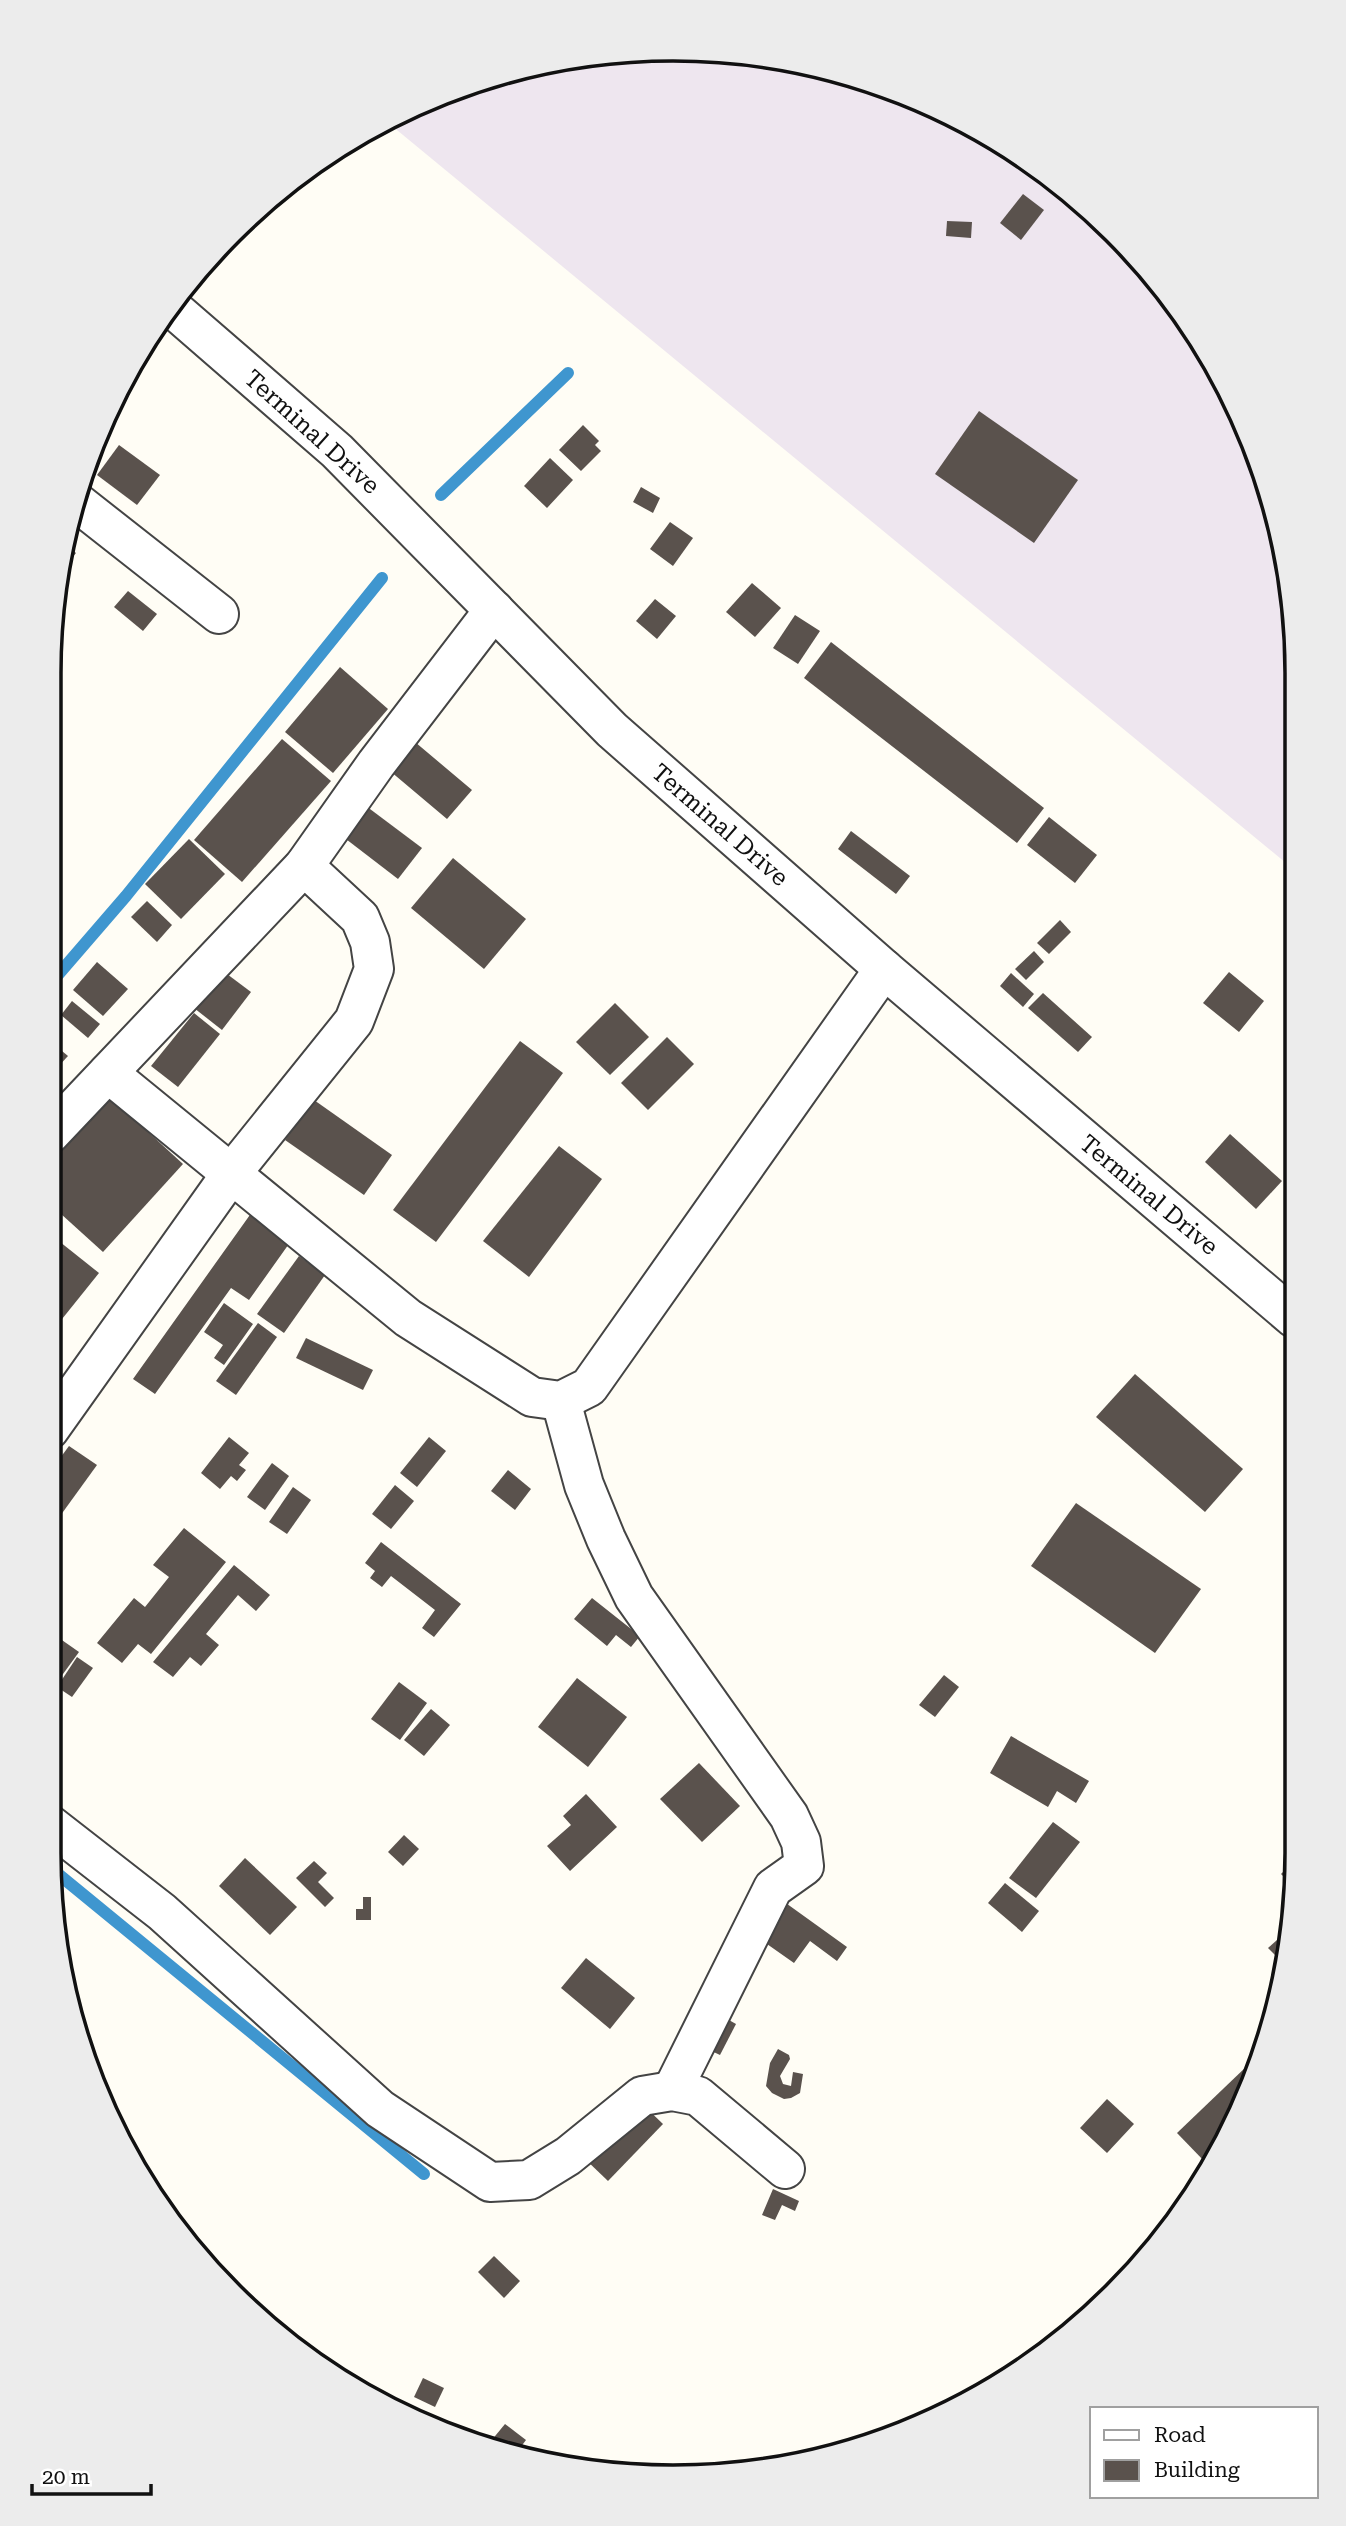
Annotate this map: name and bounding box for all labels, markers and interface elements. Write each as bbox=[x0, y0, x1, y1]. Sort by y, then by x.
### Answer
street label: Terminal Drive bbox=[239, 364, 385, 500]
street label: Terminal Drive bbox=[646, 758, 794, 892]
street label: Terminal Drive bbox=[1074, 1129, 1224, 1261]
legend bbox=[1090, 2407, 1318, 2498]
text: Road bbox=[1154, 2423, 1206, 2447]
scale bar bbox=[32, 2452, 150, 2496]
text: Building bbox=[1154, 2458, 1240, 2482]
text: 20 m bbox=[42, 2465, 90, 2489]

